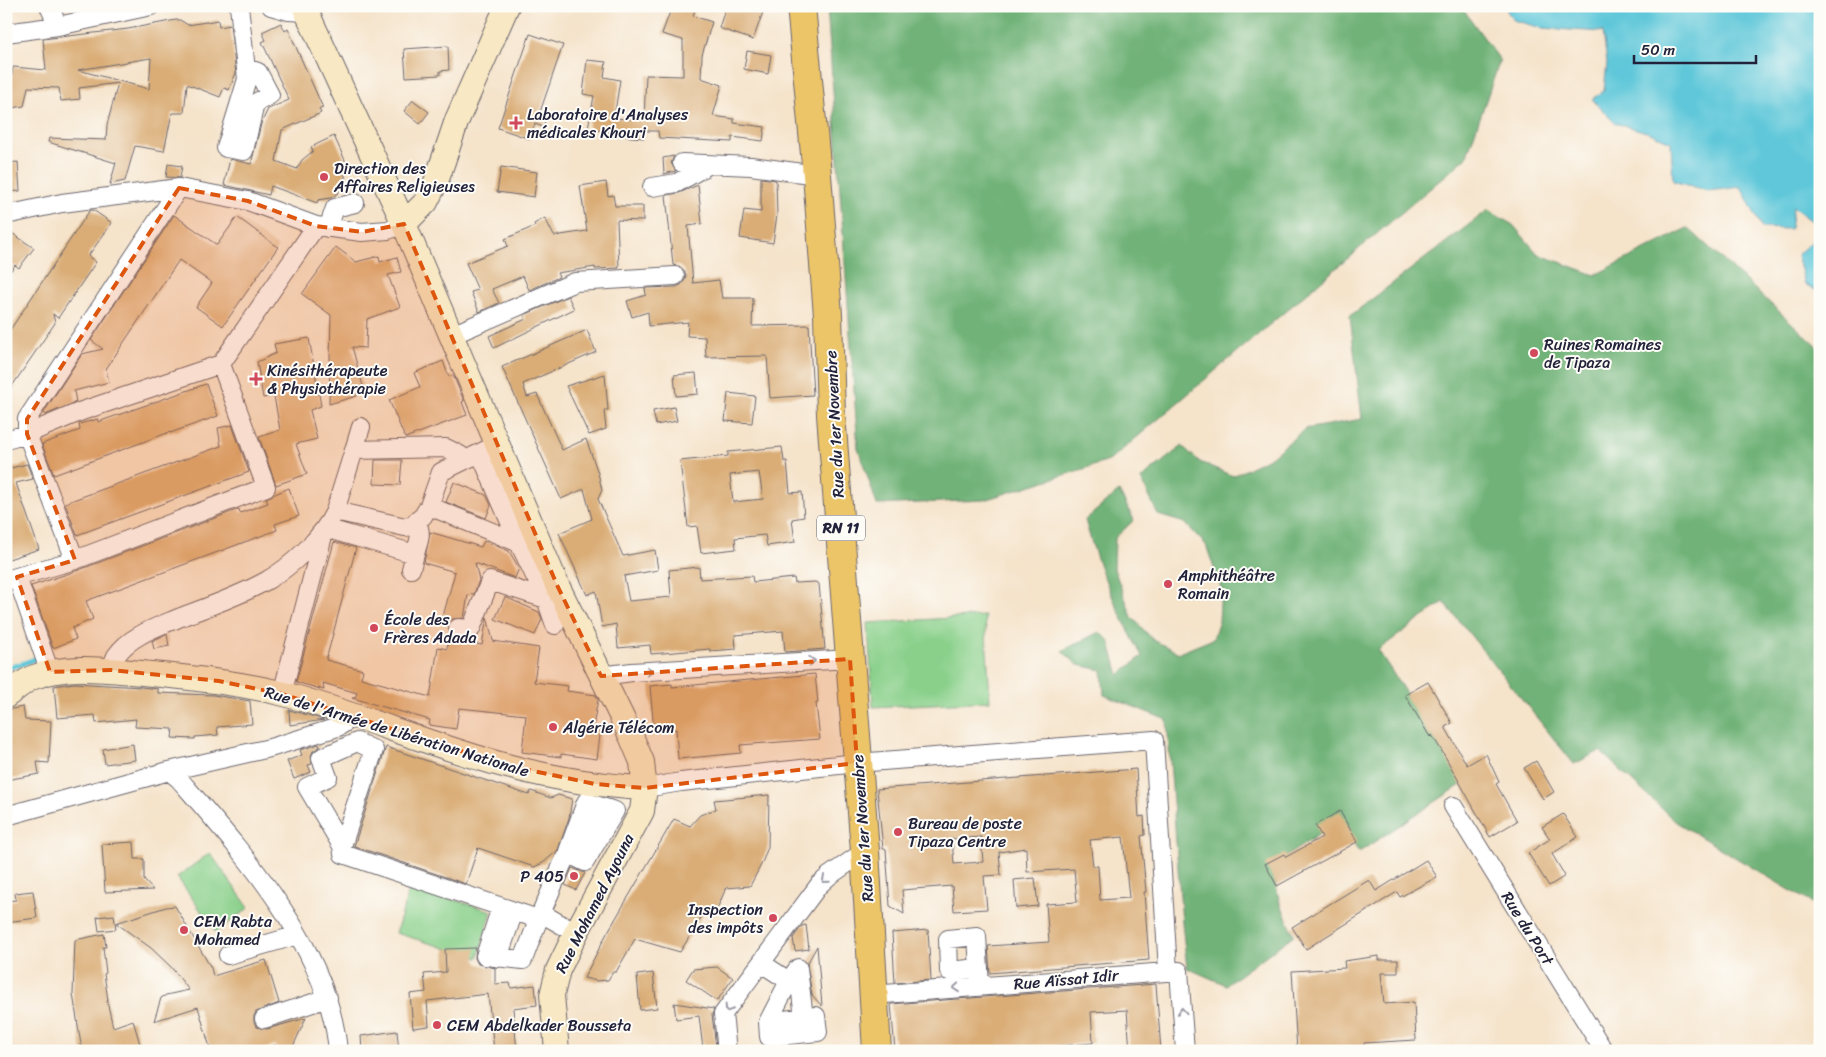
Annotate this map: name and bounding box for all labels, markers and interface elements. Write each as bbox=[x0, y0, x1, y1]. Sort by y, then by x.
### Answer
scale bar bbox=[1634, 32, 1756, 64]
text: 50 m bbox=[1641, 37, 1676, 63]
place label: Laboratoire d'Analyses médicales Khouri bbox=[527, 100, 689, 147]
marker: Laboratoire d'Analyses médicales Khouri bbox=[509, 116, 523, 130]
place label: Direction des Affaires Religieuses bbox=[333, 154, 475, 201]
marker: Direction des Affaires Religieuses bbox=[318, 171, 330, 183]
place label: Ruines Romaines de Tipaza bbox=[1544, 330, 1662, 377]
marker: Ruines Romaines de Tipaza bbox=[1528, 347, 1540, 359]
street label: Rue du 1er Novembre bbox=[816, 349, 853, 498]
place label: Kinésithérapeute & Physiothérapie bbox=[267, 356, 388, 403]
marker: Kinésithérapeute & Physiothérapie bbox=[249, 372, 263, 386]
road number: RN 11 bbox=[817, 516, 865, 540]
place label: Amphithéâtre Romain bbox=[1177, 561, 1275, 608]
marker: Amphithéâtre Romain bbox=[1162, 578, 1174, 590]
place label: École des Frères Adada bbox=[384, 605, 476, 652]
marker: École des Frères Adada bbox=[368, 622, 380, 634]
one-way arrow bbox=[808, 656, 816, 667]
one-way arrow bbox=[646, 665, 654, 676]
street label: Rue de l'Armée de Libération Nationale bbox=[261, 677, 533, 786]
place label: Algérie Télécom bbox=[562, 713, 675, 742]
marker: Algérie Télécom bbox=[547, 721, 559, 733]
street label: Rue du 1er Novembre bbox=[843, 753, 882, 903]
place label: Bureau de poste Tipaza Centre bbox=[908, 809, 1022, 856]
marker: Bureau de poste Tipaza Centre bbox=[892, 826, 904, 838]
street label: Rue Mohamed Ayouna bbox=[547, 827, 643, 978]
place label: P 405 bbox=[520, 862, 564, 891]
marker: P 405 bbox=[568, 870, 580, 882]
one-way arrow bbox=[822, 874, 831, 883]
street label: Rue du Port bbox=[1493, 886, 1562, 971]
place label: Inspection des impôts bbox=[687, 895, 763, 942]
place label: CEM Rabta Mohamed bbox=[194, 907, 273, 954]
marker: Inspection des impôts bbox=[767, 912, 779, 924]
marker: CEM Rabta Mohamed bbox=[178, 924, 190, 936]
street label: Rue Aïssat Idir bbox=[1013, 960, 1121, 999]
one-way arrow bbox=[952, 982, 960, 993]
one-way arrow bbox=[724, 1004, 734, 1013]
one-way arrow bbox=[1177, 1006, 1188, 1014]
place label: CEM Abdelkader Bousseta bbox=[447, 1011, 631, 1040]
marker: CEM Abdelkader Bousseta bbox=[431, 1019, 443, 1031]

